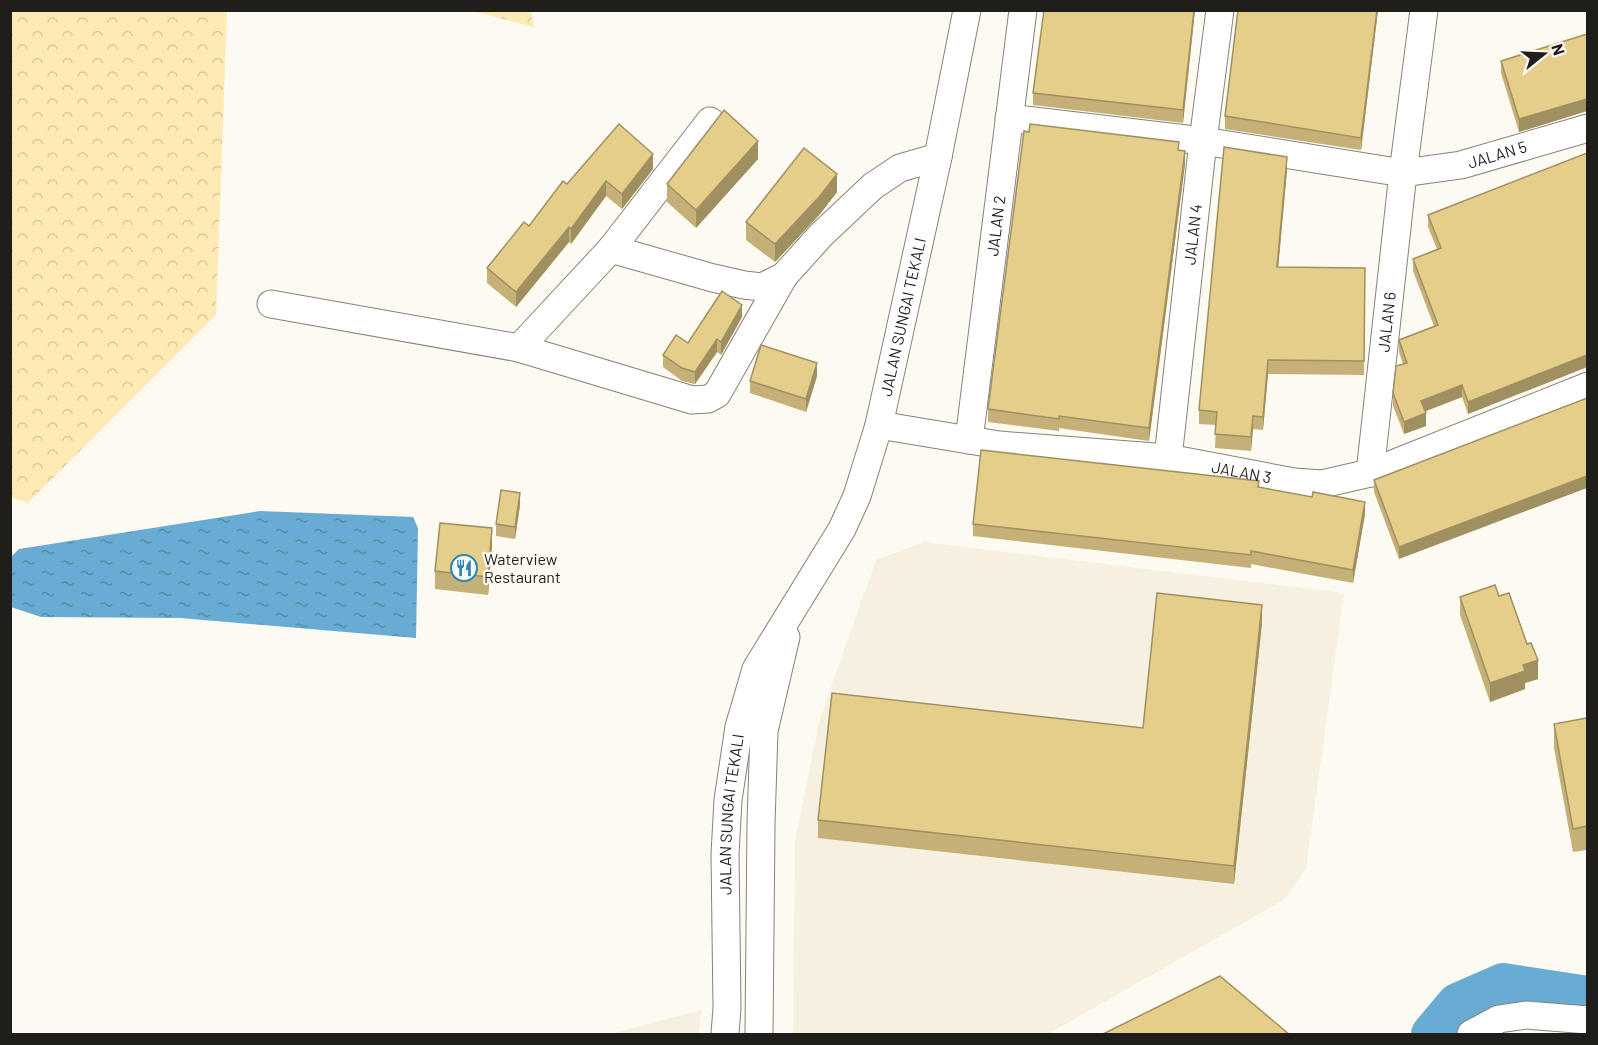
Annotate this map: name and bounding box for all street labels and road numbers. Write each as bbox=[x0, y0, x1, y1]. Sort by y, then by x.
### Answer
street label: JALAN 5 bbox=[1465, 136, 1529, 172]
street label: JALAN 2 bbox=[982, 194, 1009, 257]
street label: JALAN 4 bbox=[1179, 203, 1205, 266]
street label: JALAN SUNGAI TEKALI bbox=[876, 236, 929, 398]
street label: JALAN 6 bbox=[1373, 291, 1399, 353]
street label: JALAN 3 bbox=[1210, 457, 1273, 487]
street label: JALAN SUNGAI TEKALI bbox=[715, 733, 747, 895]

